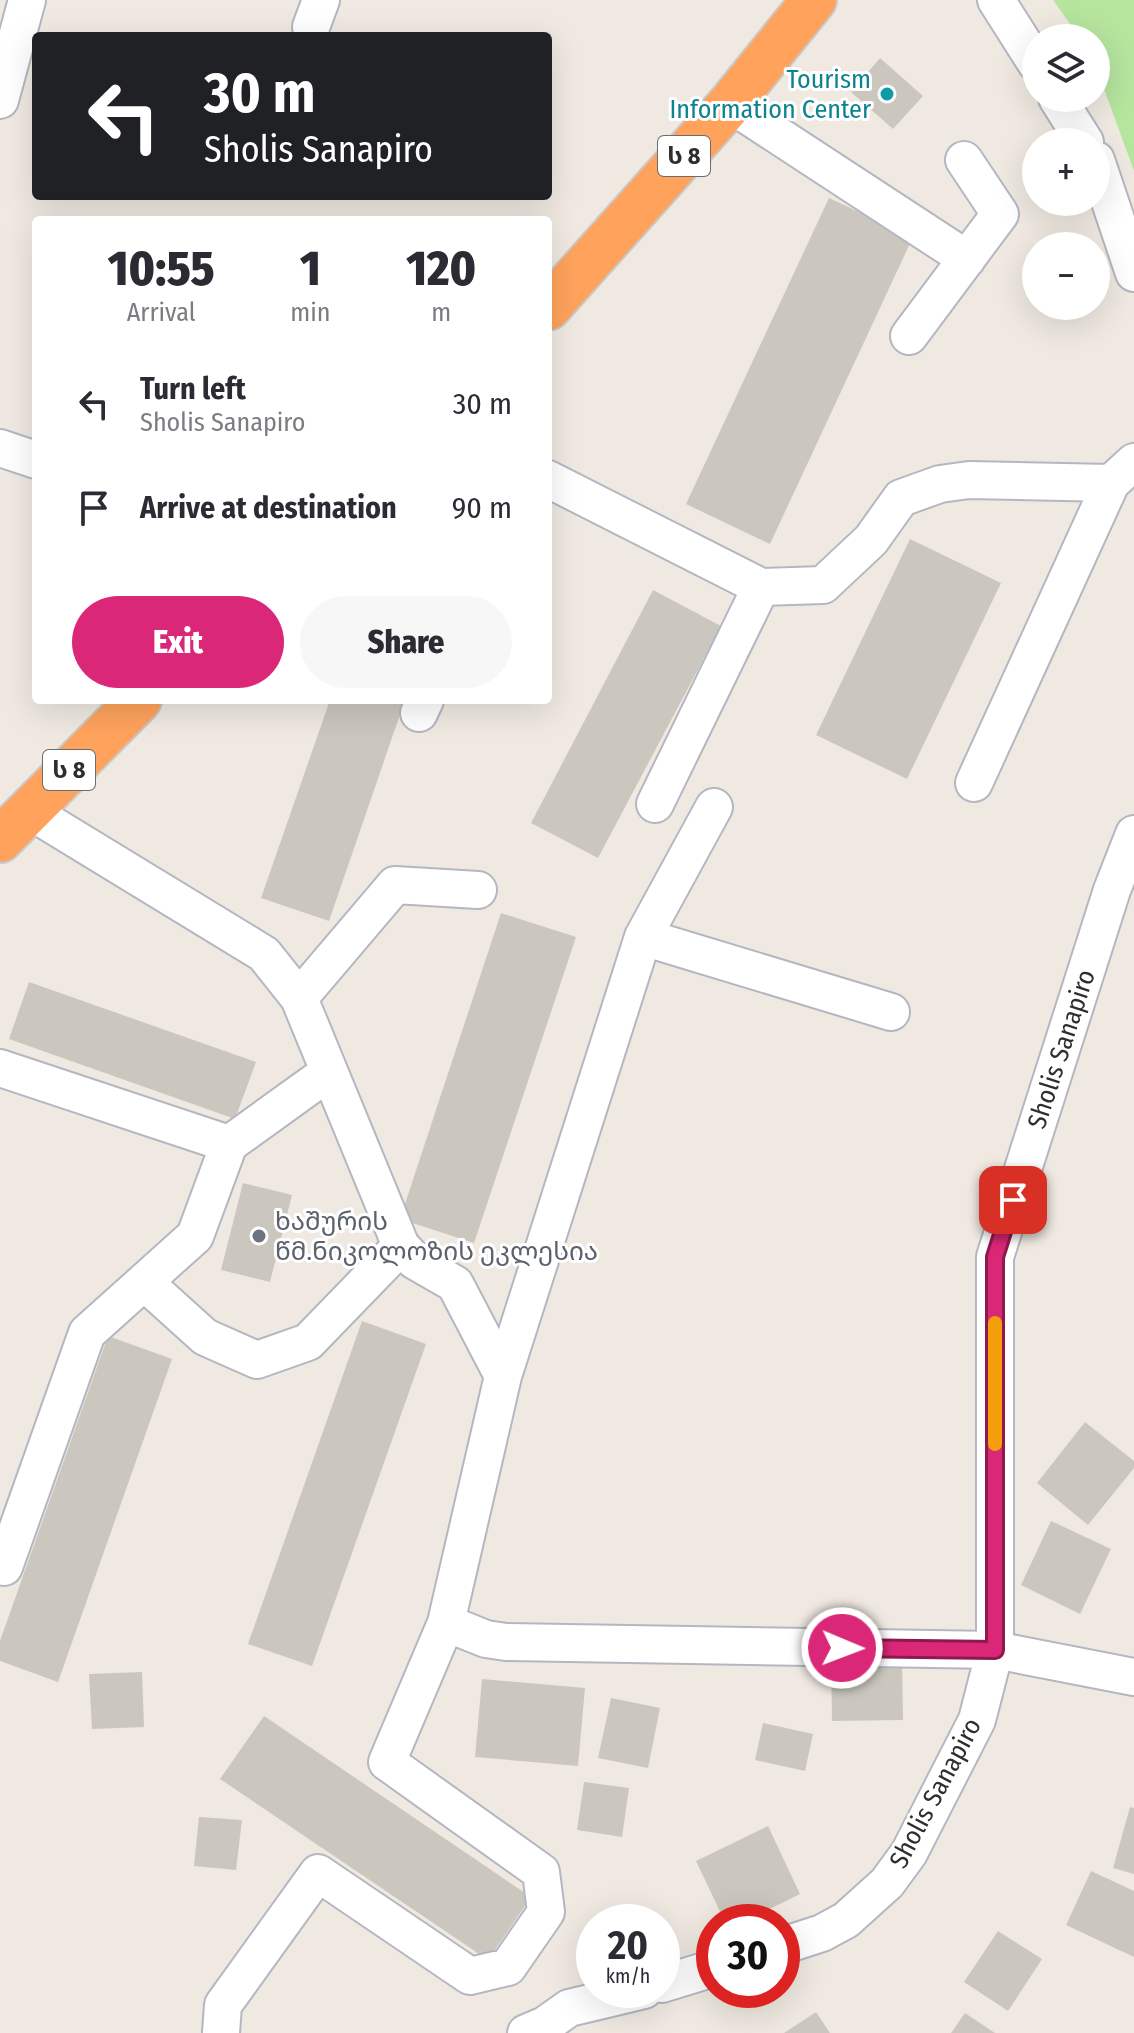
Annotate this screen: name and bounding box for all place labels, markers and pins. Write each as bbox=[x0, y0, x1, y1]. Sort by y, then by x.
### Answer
place label: Tourism Information Center bbox=[669, 64, 871, 125]
marker: Tourism Information Center bbox=[878, 85, 896, 103]
pin bbox=[979, 1166, 1047, 1234]
place label: ხაშურის წმ.ნიკოლოზის ეკლესია bbox=[275, 1206, 598, 1267]
marker: ხაშურის წმ.ნიკოლოზის ეკლესია bbox=[250, 1227, 268, 1245]

